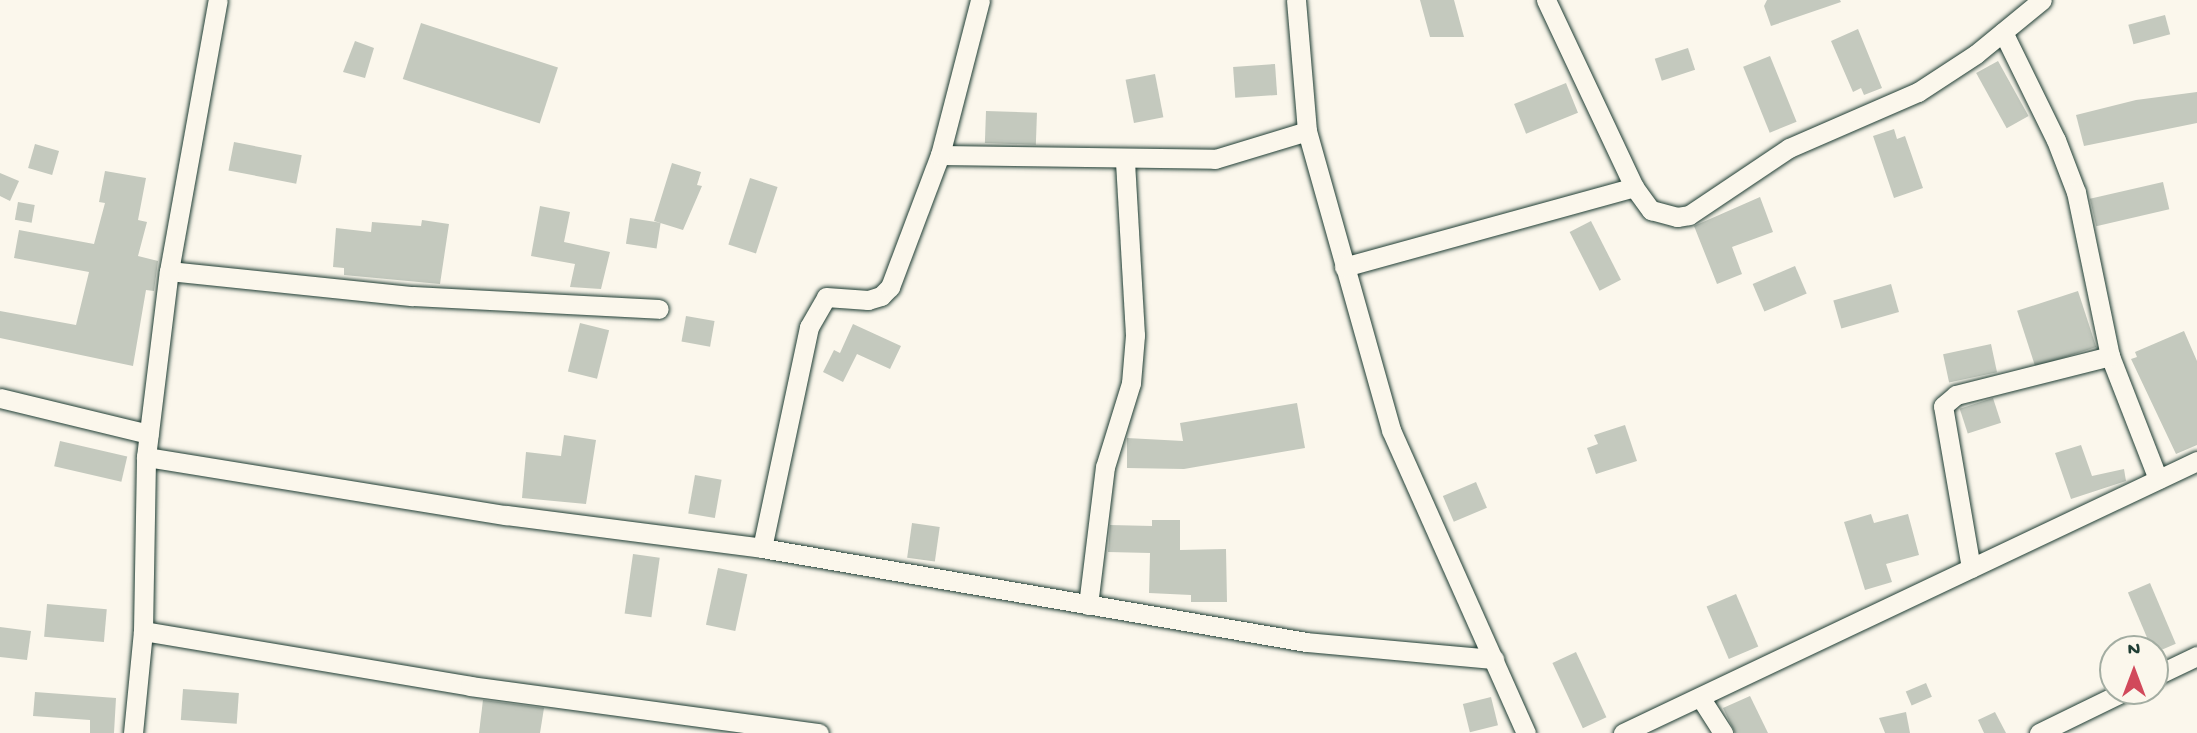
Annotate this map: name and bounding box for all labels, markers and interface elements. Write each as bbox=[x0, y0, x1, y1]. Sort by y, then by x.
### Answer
north arrow bbox=[2099, 635, 2169, 705]
text: N bbox=[2128, 639, 2140, 662]

